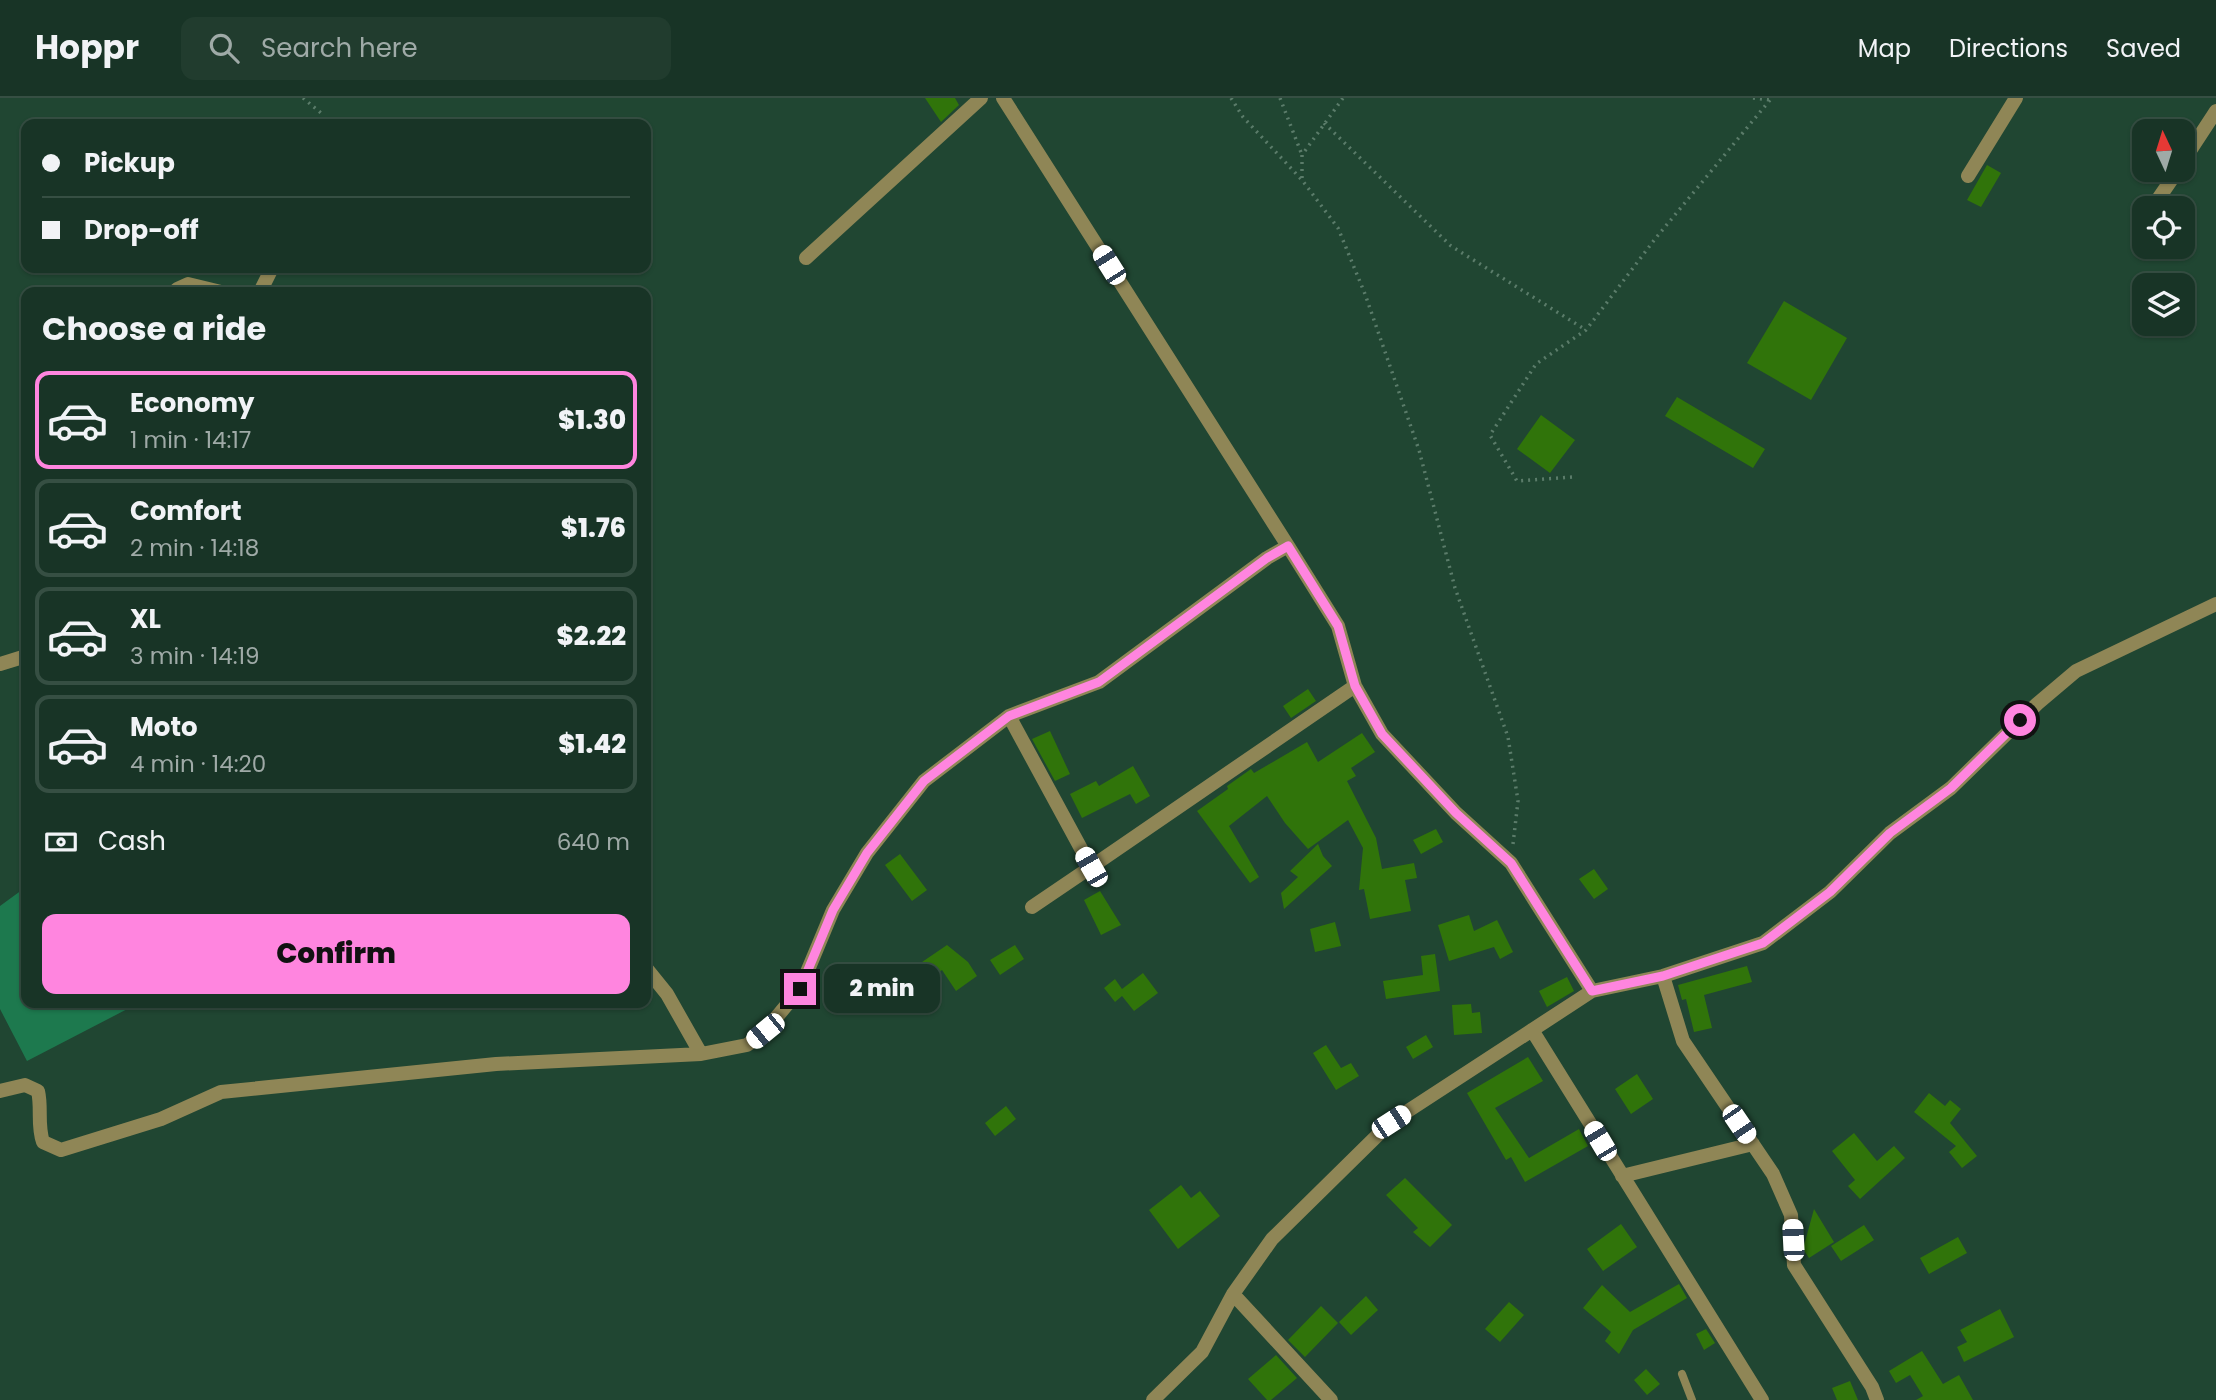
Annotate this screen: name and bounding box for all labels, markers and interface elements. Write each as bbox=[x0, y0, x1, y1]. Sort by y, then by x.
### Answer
search box bbox=[181, 17, 671, 80]
text: Hoppr bbox=[35, 24, 139, 71]
icon: search bbox=[205, 29, 243, 67]
text: Search here bbox=[261, 30, 418, 66]
text: Map bbox=[1858, 32, 1911, 65]
text: Directions bbox=[1949, 32, 2068, 65]
text: Saved bbox=[2106, 32, 2181, 65]
north arrow bbox=[2132, 119, 2194, 182]
map controls bbox=[2132, 119, 2195, 336]
text: Pickup bbox=[84, 145, 175, 181]
button: locate bbox=[2132, 196, 2195, 259]
text: Drop-off bbox=[84, 212, 199, 248]
car bbox=[1089, 242, 1130, 288]
button: layers bbox=[2132, 273, 2195, 336]
text: Choose a ride bbox=[42, 306, 266, 351]
text: Economy bbox=[130, 385, 254, 421]
icon: car bbox=[46, 389, 109, 452]
text: $1.30 bbox=[558, 402, 626, 438]
text: 1 min · 14:17 bbox=[130, 424, 251, 456]
text: Comfort bbox=[130, 493, 242, 529]
icon: car bbox=[46, 497, 109, 560]
text: $1.76 bbox=[561, 510, 626, 546]
text: 2 min · 14:18 bbox=[130, 532, 259, 564]
text: XL bbox=[130, 601, 161, 637]
icon: car bbox=[46, 605, 109, 668]
text: $2.22 bbox=[557, 618, 626, 654]
text: 3 min · 14:19 bbox=[130, 640, 260, 672]
route start bbox=[2004, 704, 2036, 736]
text: Moto bbox=[130, 709, 198, 745]
icon: car bbox=[46, 713, 109, 776]
text: $1.42 bbox=[558, 726, 626, 762]
text: 4 min · 14:20 bbox=[130, 748, 266, 780]
icon: cash bbox=[42, 823, 80, 861]
text: Cash bbox=[98, 823, 166, 859]
text: 640 m bbox=[557, 826, 630, 858]
car bbox=[1072, 844, 1111, 890]
button: Confirm bbox=[42, 914, 630, 994]
callout: 2 min bbox=[824, 964, 940, 1014]
text: 2 min bbox=[850, 972, 914, 1004]
route end bbox=[784, 973, 816, 1005]
car bbox=[743, 1010, 788, 1052]
car bbox=[1719, 1101, 1760, 1147]
car bbox=[1368, 1102, 1415, 1142]
car bbox=[1581, 1118, 1620, 1164]
car bbox=[1782, 1218, 1805, 1262]

